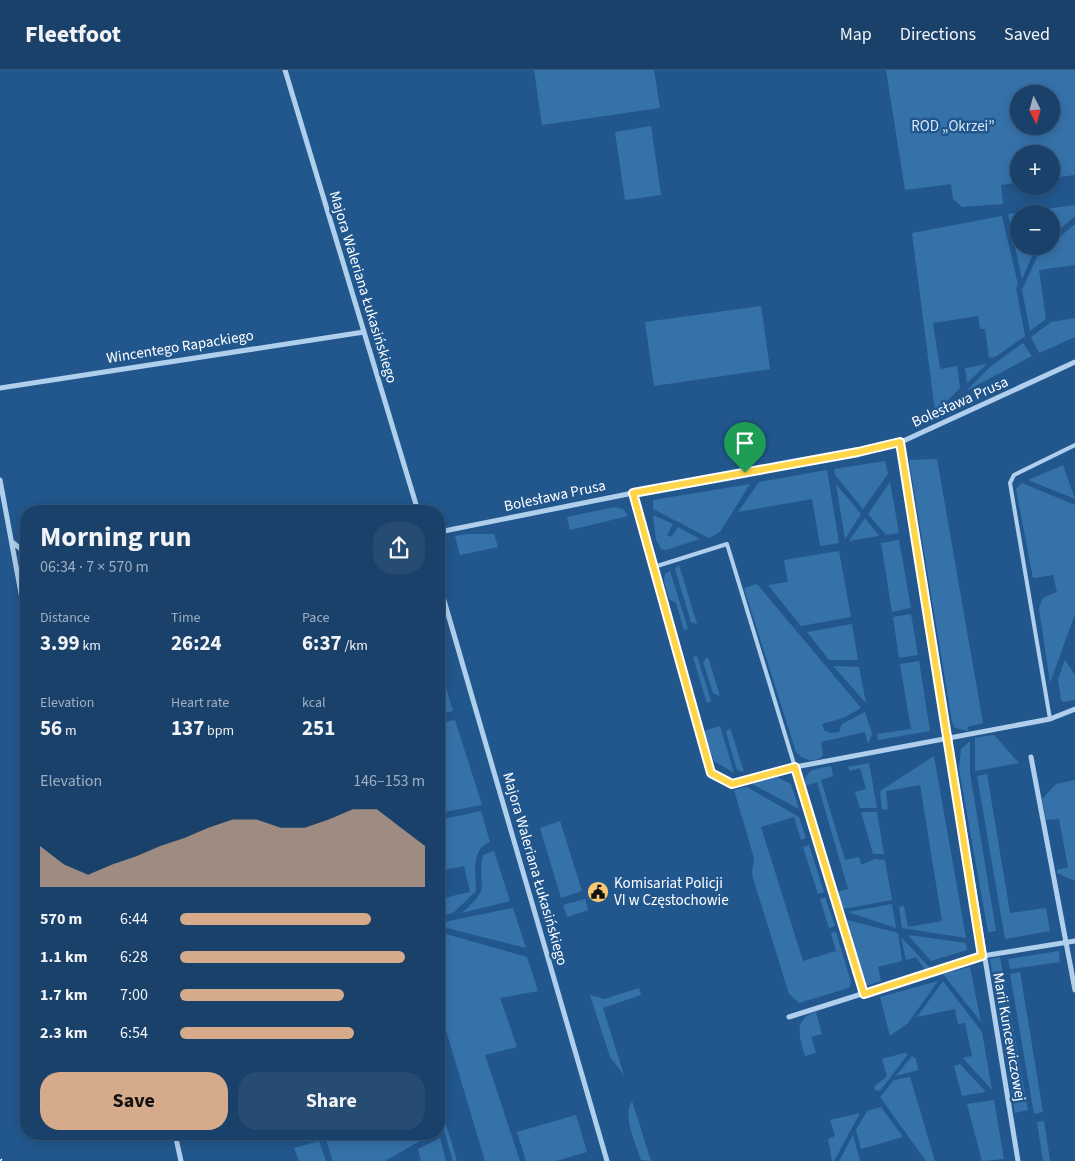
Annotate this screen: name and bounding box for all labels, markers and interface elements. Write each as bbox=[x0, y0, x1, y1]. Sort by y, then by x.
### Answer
text: Fleetfoot bbox=[25, 17, 121, 52]
text: Map bbox=[840, 22, 872, 47]
text: Directions bbox=[900, 22, 976, 47]
text: Saved bbox=[1004, 22, 1050, 47]
north arrow bbox=[1010, 85, 1060, 135]
map controls bbox=[1010, 85, 1060, 255]
park label: ROD „Okrzei” bbox=[911, 116, 995, 137]
button: + bbox=[1010, 145, 1060, 195]
street label: Majora Waleriana Łukasińskiego bbox=[324, 188, 402, 386]
button: − bbox=[1010, 205, 1060, 255]
street label: Wincentego Rapackiego bbox=[105, 325, 255, 369]
street label: Bolesława Prusa bbox=[908, 371, 1012, 433]
pin bbox=[724, 422, 766, 473]
icon: arrive bbox=[731, 429, 759, 457]
street label: Bolesława Prusa bbox=[502, 475, 608, 517]
text: Morning run bbox=[40, 517, 191, 557]
button: share bbox=[373, 522, 425, 574]
text: 06:34 · 7 × 570 m bbox=[40, 556, 149, 578]
text: Distance bbox=[40, 608, 90, 628]
text: Time bbox=[171, 608, 201, 628]
text: Pace bbox=[302, 608, 329, 628]
text: 3.99 bbox=[40, 628, 80, 658]
text: 26:24 bbox=[171, 628, 222, 658]
text: 6:37 bbox=[302, 628, 342, 658]
text: km bbox=[80, 636, 101, 656]
text: /km bbox=[342, 636, 368, 656]
text: Elevation bbox=[40, 693, 95, 713]
text: Heart rate bbox=[171, 693, 229, 713]
text: kcal bbox=[302, 693, 326, 713]
text: 56 bbox=[40, 713, 62, 743]
text: 137 bbox=[171, 713, 204, 743]
text: 251 bbox=[302, 713, 335, 743]
text: m bbox=[62, 721, 77, 741]
text: bpm bbox=[204, 721, 234, 741]
text: Elevation bbox=[40, 770, 102, 792]
text: 146–153 m bbox=[353, 770, 425, 792]
street label: Majora Waleriana Łukasińskiego bbox=[497, 770, 573, 968]
place label: Komisariat Policji VI w Częstochowie bbox=[614, 873, 729, 911]
public building icon: Komisariat Policji VI w Częstochowie bbox=[586, 880, 610, 904]
text: 570 m bbox=[40, 908, 82, 930]
text: 6:44 bbox=[120, 908, 148, 930]
text: 1.1 km bbox=[40, 946, 87, 968]
text: 6:28 bbox=[120, 946, 148, 968]
street label: Marii Kuncewiczowej bbox=[987, 971, 1031, 1103]
text: 1.7 km bbox=[40, 984, 87, 1006]
text: 7:00 bbox=[120, 984, 148, 1006]
text: 2.3 km bbox=[40, 1022, 87, 1044]
text: 6:54 bbox=[120, 1022, 148, 1044]
button: Save bbox=[40, 1072, 228, 1130]
button: Share bbox=[238, 1072, 425, 1130]

